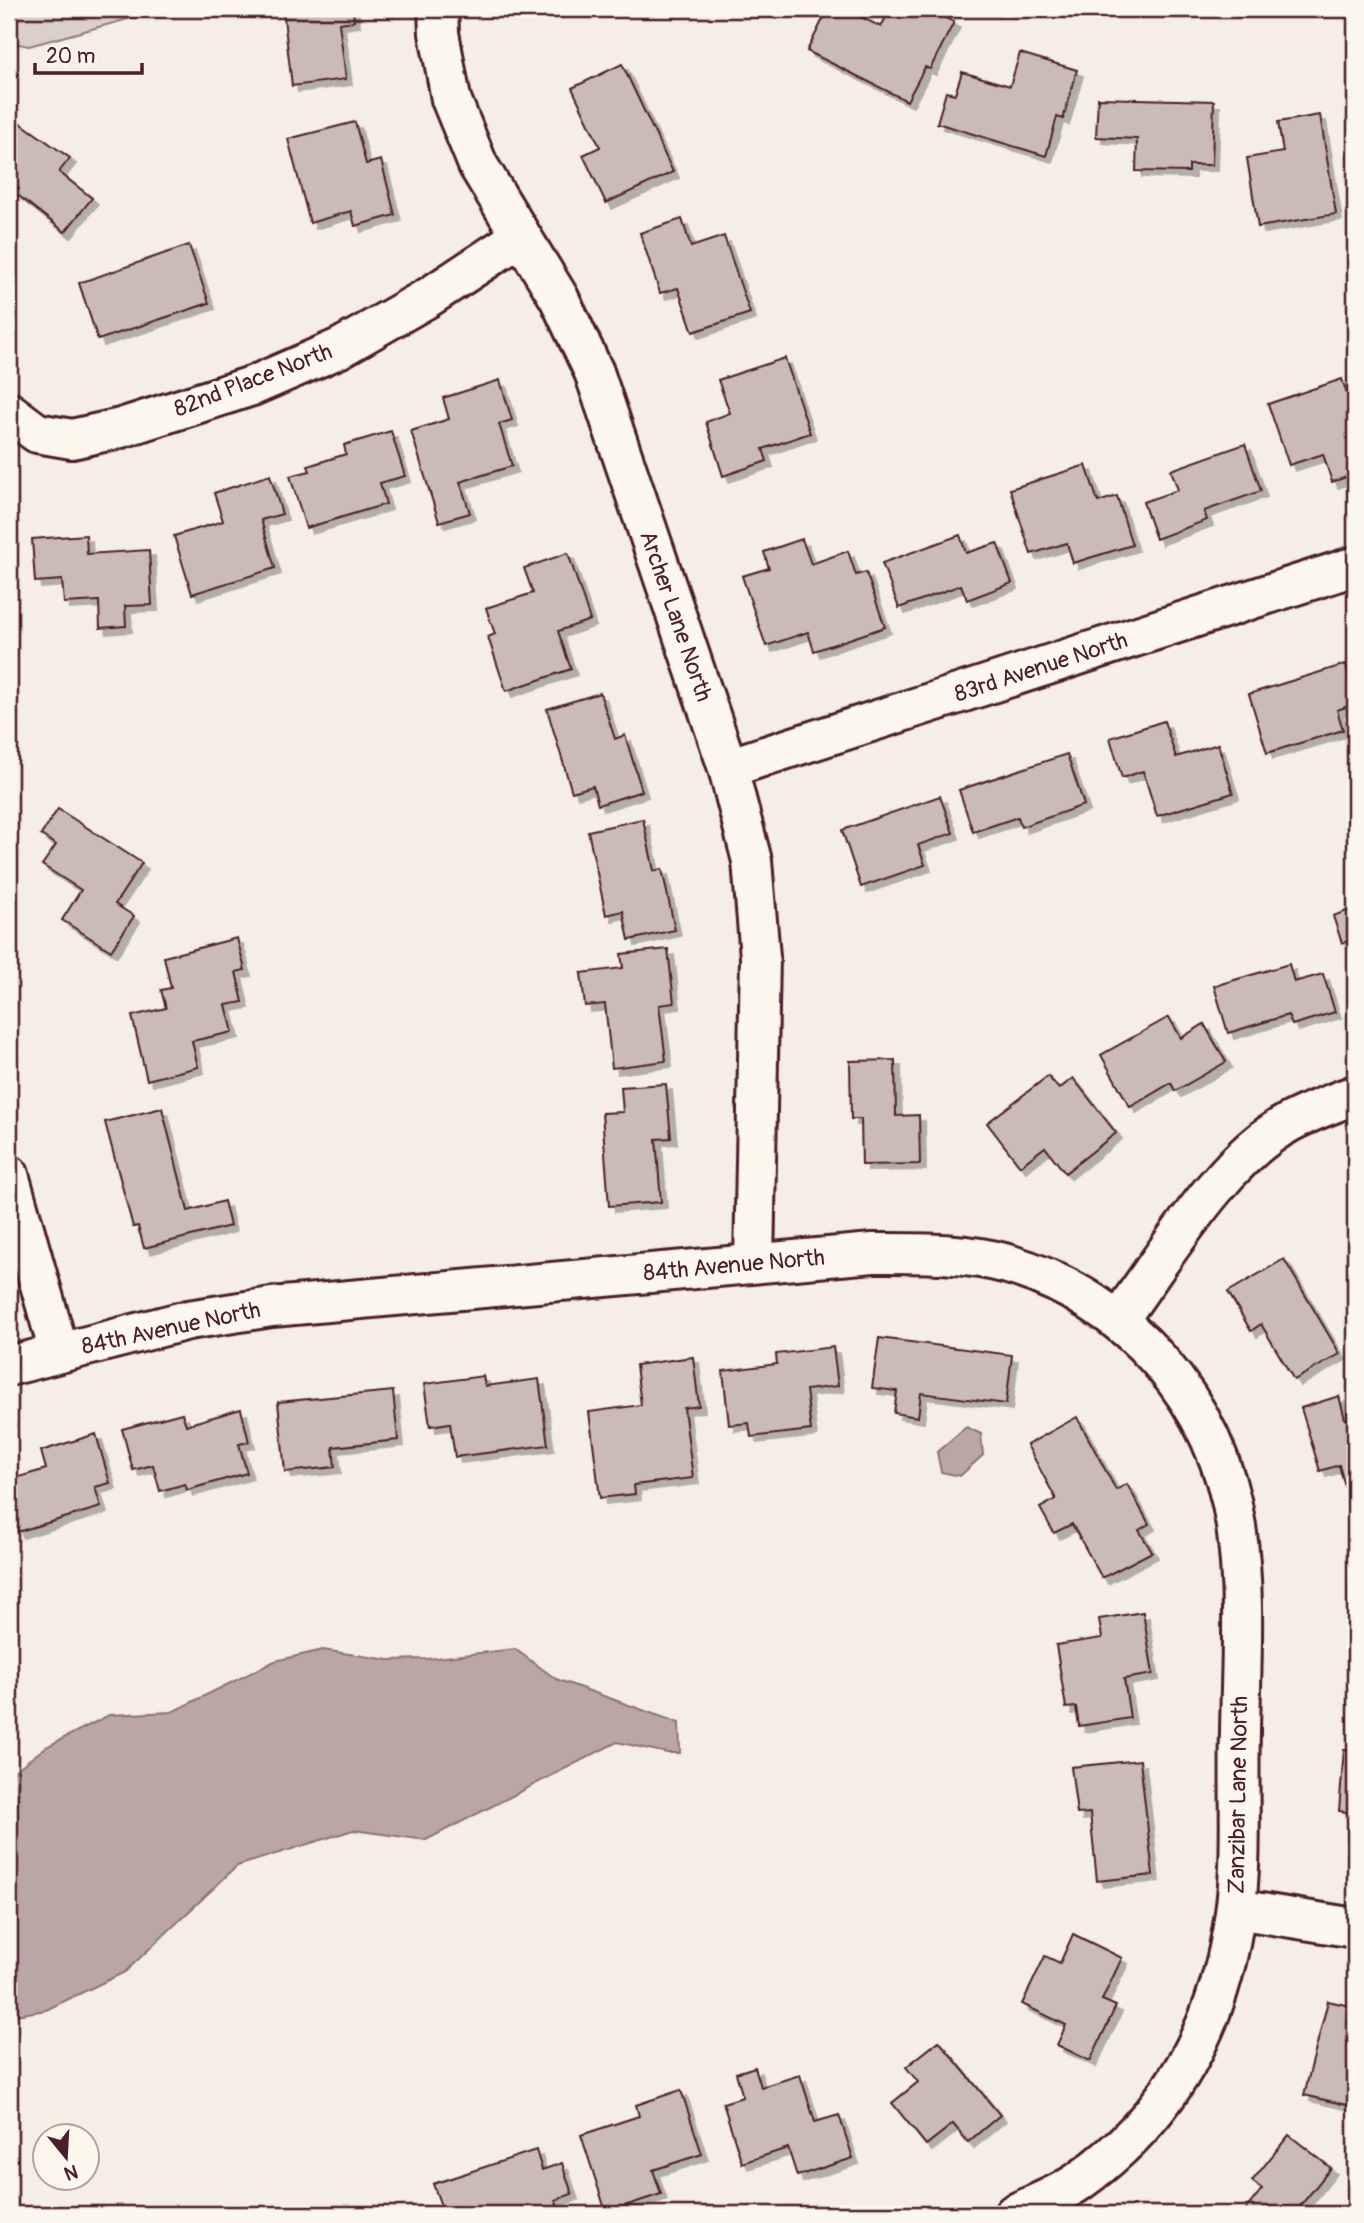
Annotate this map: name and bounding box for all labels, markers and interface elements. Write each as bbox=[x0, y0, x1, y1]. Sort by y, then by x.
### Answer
scale bar bbox=[35, 32, 142, 76]
text: 20 m bbox=[46, 43, 95, 70]
street label: 82nd Place North bbox=[170, 337, 336, 423]
street label: Archer Lane North bbox=[633, 527, 719, 705]
street label: 83rd Avenue North bbox=[951, 625, 1131, 709]
street label: 84th Avenue North bbox=[642, 1243, 826, 1287]
street label: 84th Avenue North bbox=[79, 1295, 263, 1361]
street label: Zanzibar Lane North bbox=[1222, 1696, 1254, 1894]
north arrow bbox=[32, 2122, 102, 2192]
text: N bbox=[61, 2159, 81, 2186]

